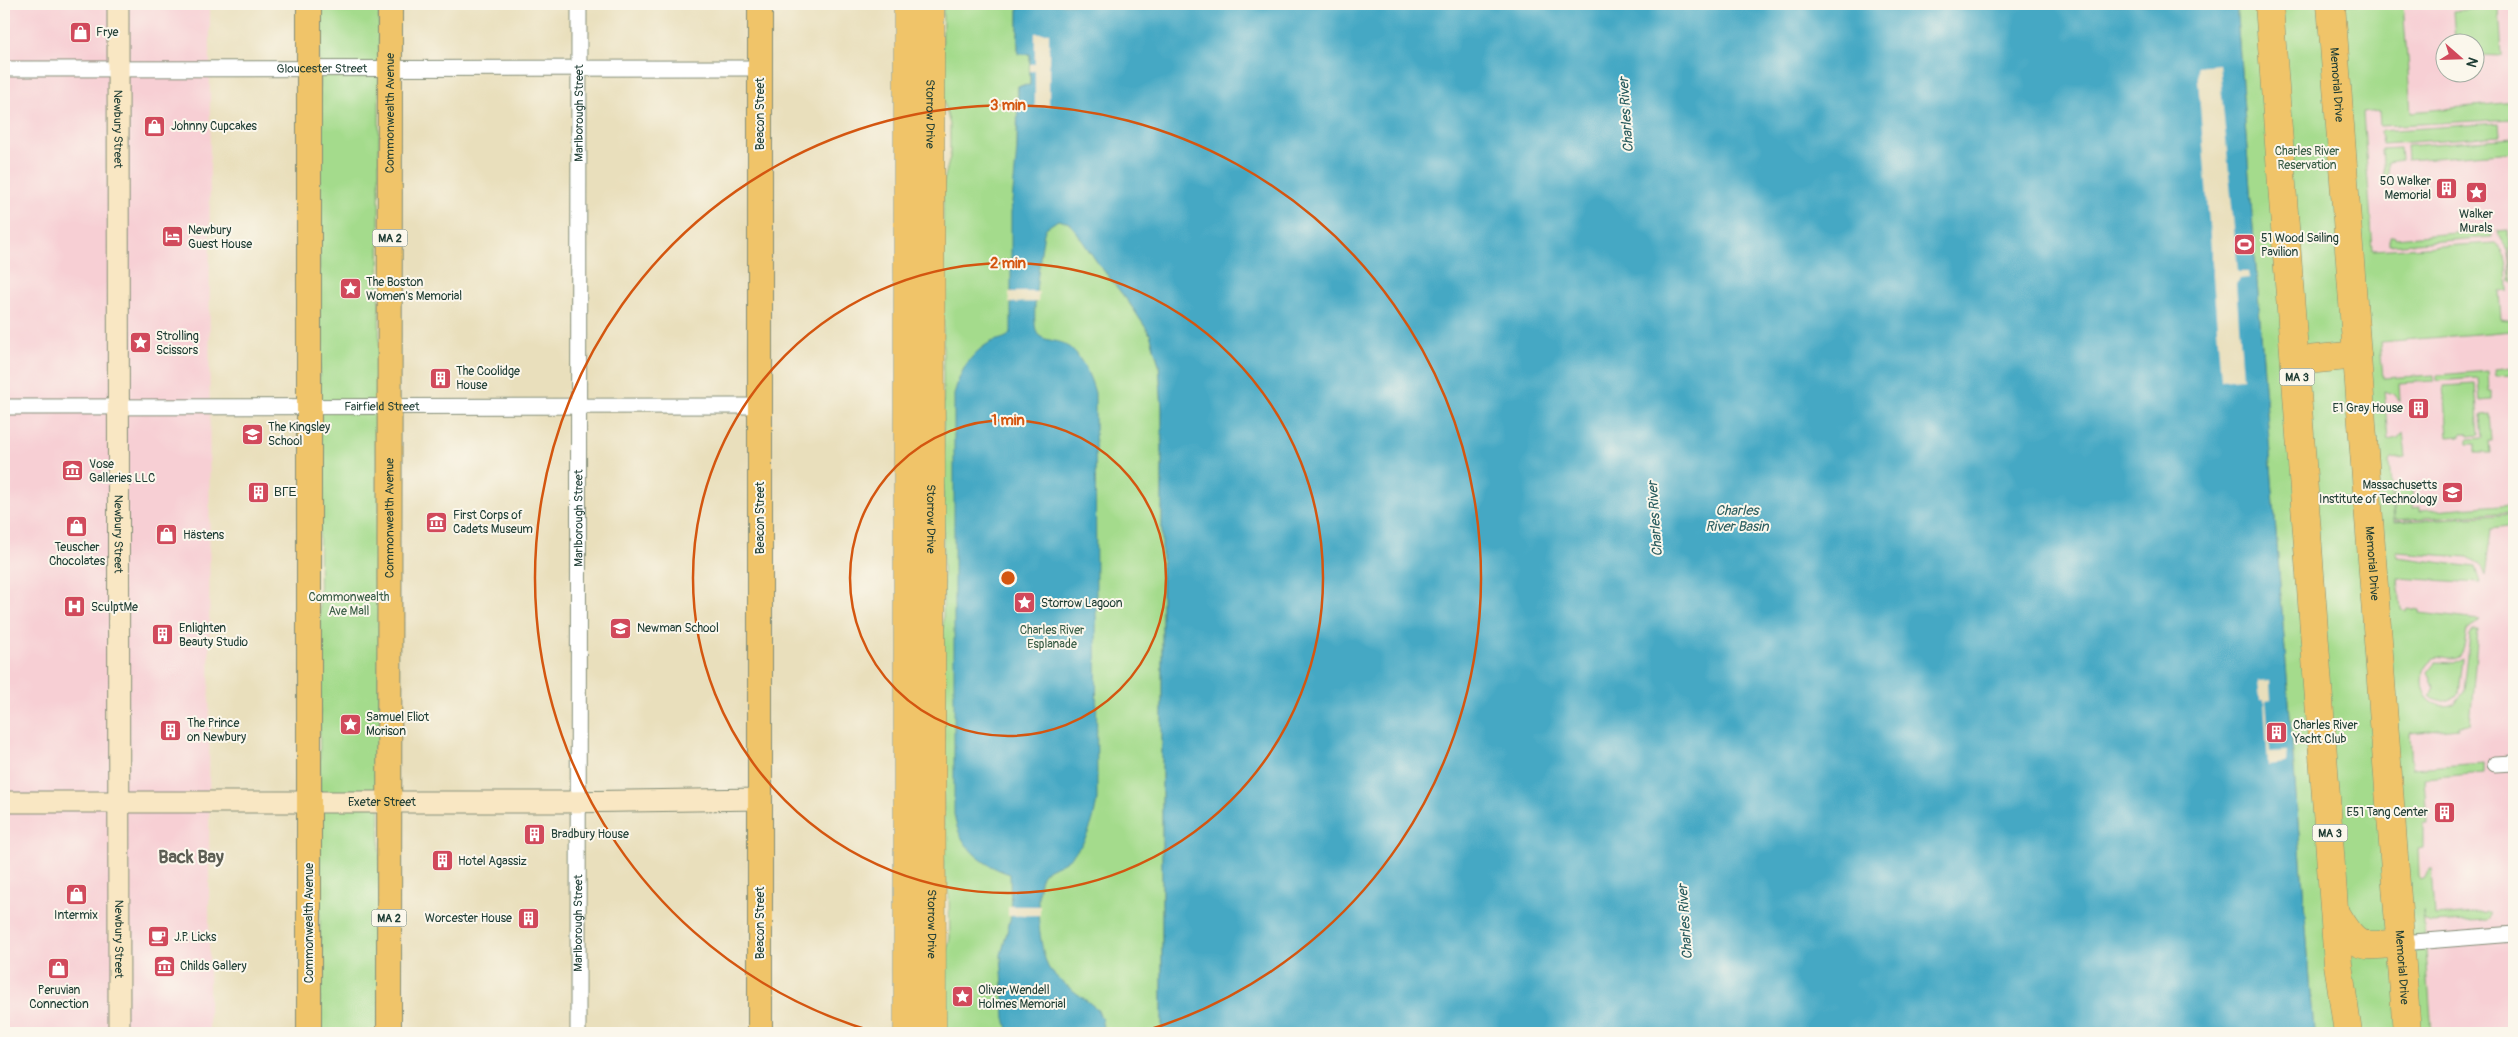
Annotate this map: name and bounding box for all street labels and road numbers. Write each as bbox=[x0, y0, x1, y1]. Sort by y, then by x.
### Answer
street label: Memorial Drive bbox=[2327, 47, 2347, 123]
street label: Commonwealth Avenue bbox=[382, 53, 397, 173]
street label: Gloucester Street bbox=[277, 61, 368, 76]
street label: Marlborough Street bbox=[571, 64, 586, 162]
street label: Beacon Street bbox=[753, 78, 768, 150]
street label: Storrow Drive bbox=[923, 79, 938, 149]
street label: Newbury Street bbox=[111, 90, 126, 169]
road number: MA 2 bbox=[372, 230, 408, 247]
road number: MA 3 bbox=[2280, 368, 2314, 386]
street label: Fairfield Street bbox=[344, 399, 420, 414]
street label: Commonwealth Avenue bbox=[382, 458, 397, 578]
street label: Marlborough Street bbox=[571, 469, 586, 567]
street label: Beacon Street bbox=[753, 482, 768, 554]
street label: Storrow Drive bbox=[923, 484, 939, 554]
street label: Newbury Street bbox=[111, 495, 126, 574]
street label: Memorial Drive bbox=[2362, 526, 2383, 601]
street label: Exeter Street bbox=[348, 795, 416, 810]
road number: MA 3 bbox=[2312, 824, 2348, 841]
street label: Commonwealth Avenue bbox=[302, 863, 317, 983]
street label: Marlborough Street bbox=[571, 874, 586, 972]
street label: Beacon Street bbox=[753, 887, 768, 959]
street label: Storrow Drive bbox=[924, 889, 939, 959]
street label: Newbury Street bbox=[111, 900, 126, 979]
road number: MA 2 bbox=[372, 910, 406, 926]
street label: Memorial Drive bbox=[2392, 930, 2412, 1005]

